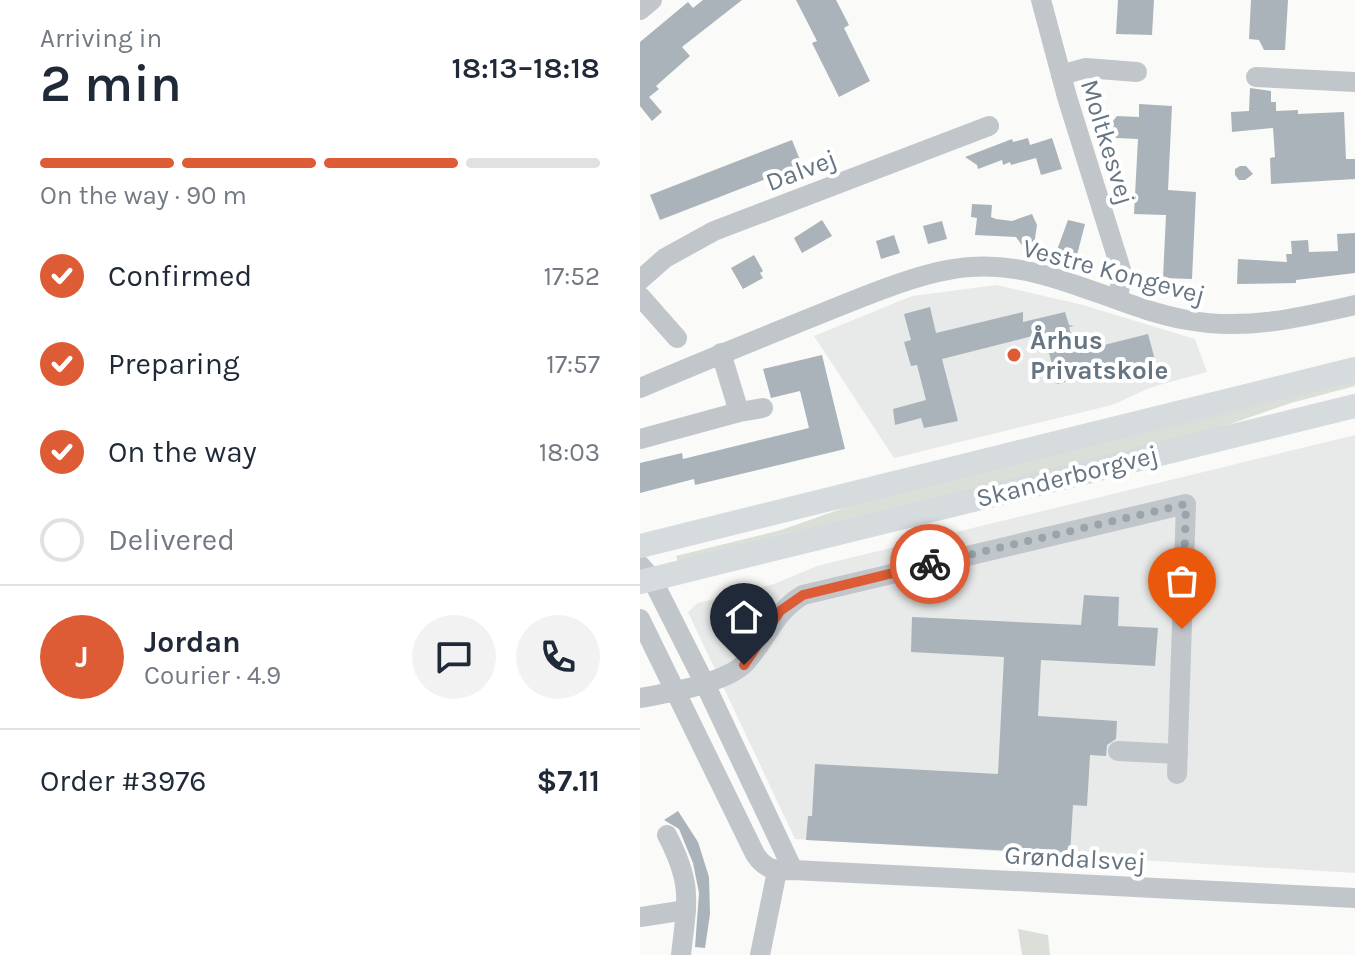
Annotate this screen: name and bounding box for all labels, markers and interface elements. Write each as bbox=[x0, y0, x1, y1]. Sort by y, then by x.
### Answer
text: Arriving in bbox=[40, 23, 162, 54]
text: 18:13–18:18 bbox=[451, 50, 600, 86]
text: 2 min bbox=[40, 53, 182, 114]
street label: Moltkesvej bbox=[1074, 76, 1141, 209]
street label: Dalvej bbox=[761, 143, 841, 198]
text: On the way · 90 m bbox=[40, 180, 247, 211]
street label: Vestre Kongevej bbox=[1019, 232, 1209, 311]
icon: check bbox=[40, 254, 84, 298]
text: Confirmed bbox=[108, 258, 252, 294]
text: 17:52 bbox=[543, 261, 600, 292]
place label: Århus Privatskole bbox=[1030, 324, 1168, 386]
icon: check bbox=[40, 342, 84, 386]
text: Preparing bbox=[108, 346, 240, 382]
marker: Århus Privatskole bbox=[1005, 346, 1023, 364]
text: 17:57 bbox=[546, 349, 600, 380]
icon: check bbox=[40, 430, 84, 474]
text: On the way bbox=[108, 434, 257, 470]
text: 18:03 bbox=[539, 437, 600, 468]
street label: Skanderborgvej bbox=[973, 439, 1161, 514]
text: Delivered bbox=[108, 522, 235, 558]
courier bbox=[890, 524, 970, 604]
icon: bike bbox=[908, 542, 952, 586]
pin bbox=[1148, 547, 1216, 629]
icon: bag bbox=[1160, 559, 1204, 603]
pin bbox=[710, 583, 778, 665]
icon: home bbox=[722, 595, 766, 639]
button: chat bbox=[412, 615, 496, 699]
button: phone bbox=[516, 615, 600, 699]
text: Jordan bbox=[144, 624, 241, 660]
text: J bbox=[75, 639, 89, 675]
text: Courier · 4.9 bbox=[144, 660, 281, 691]
text: Order #3976 bbox=[40, 763, 207, 799]
text: $7.11 bbox=[537, 763, 600, 799]
street label: Grøndalsvej bbox=[1004, 839, 1146, 878]

